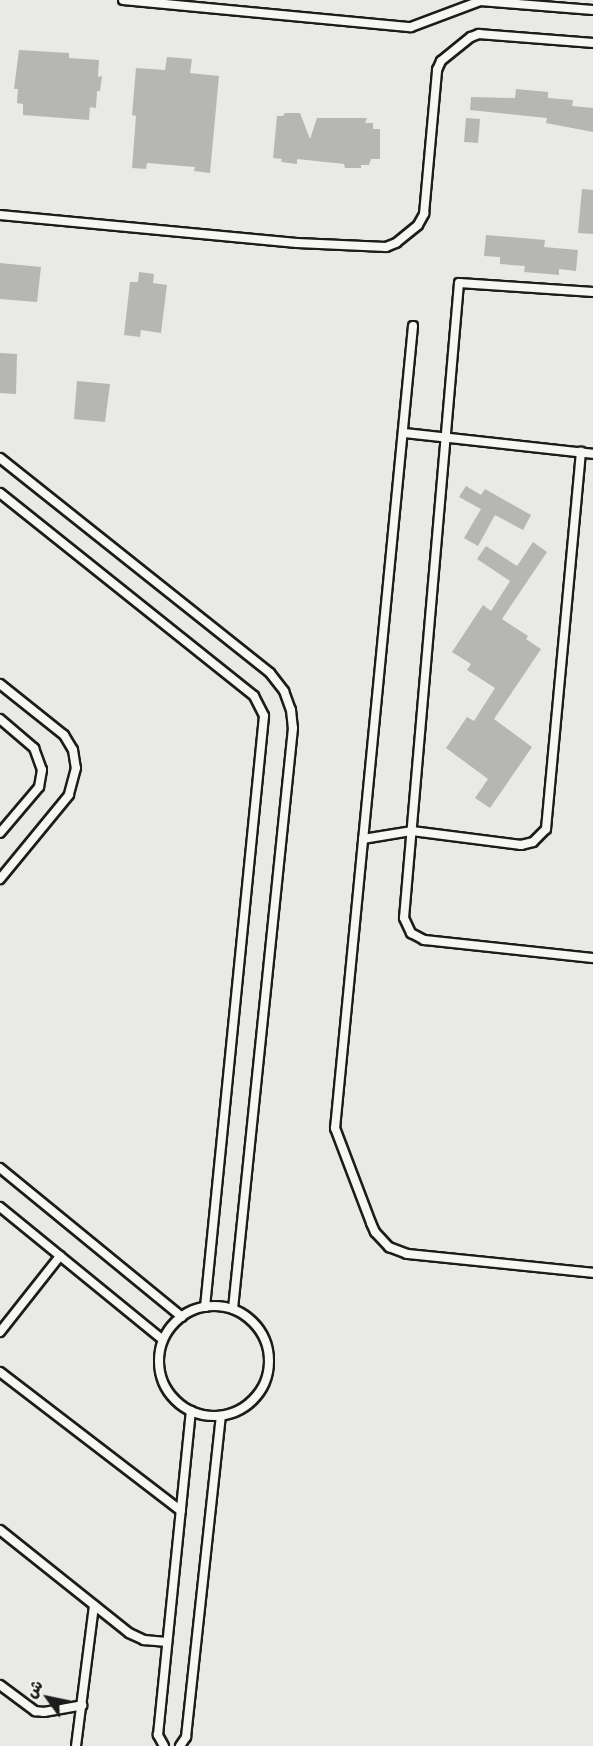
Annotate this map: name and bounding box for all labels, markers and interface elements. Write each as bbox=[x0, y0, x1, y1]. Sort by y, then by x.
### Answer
north arrow bbox=[18, 1668, 78, 1728]
text: ش bbox=[18, 1674, 48, 1702]

